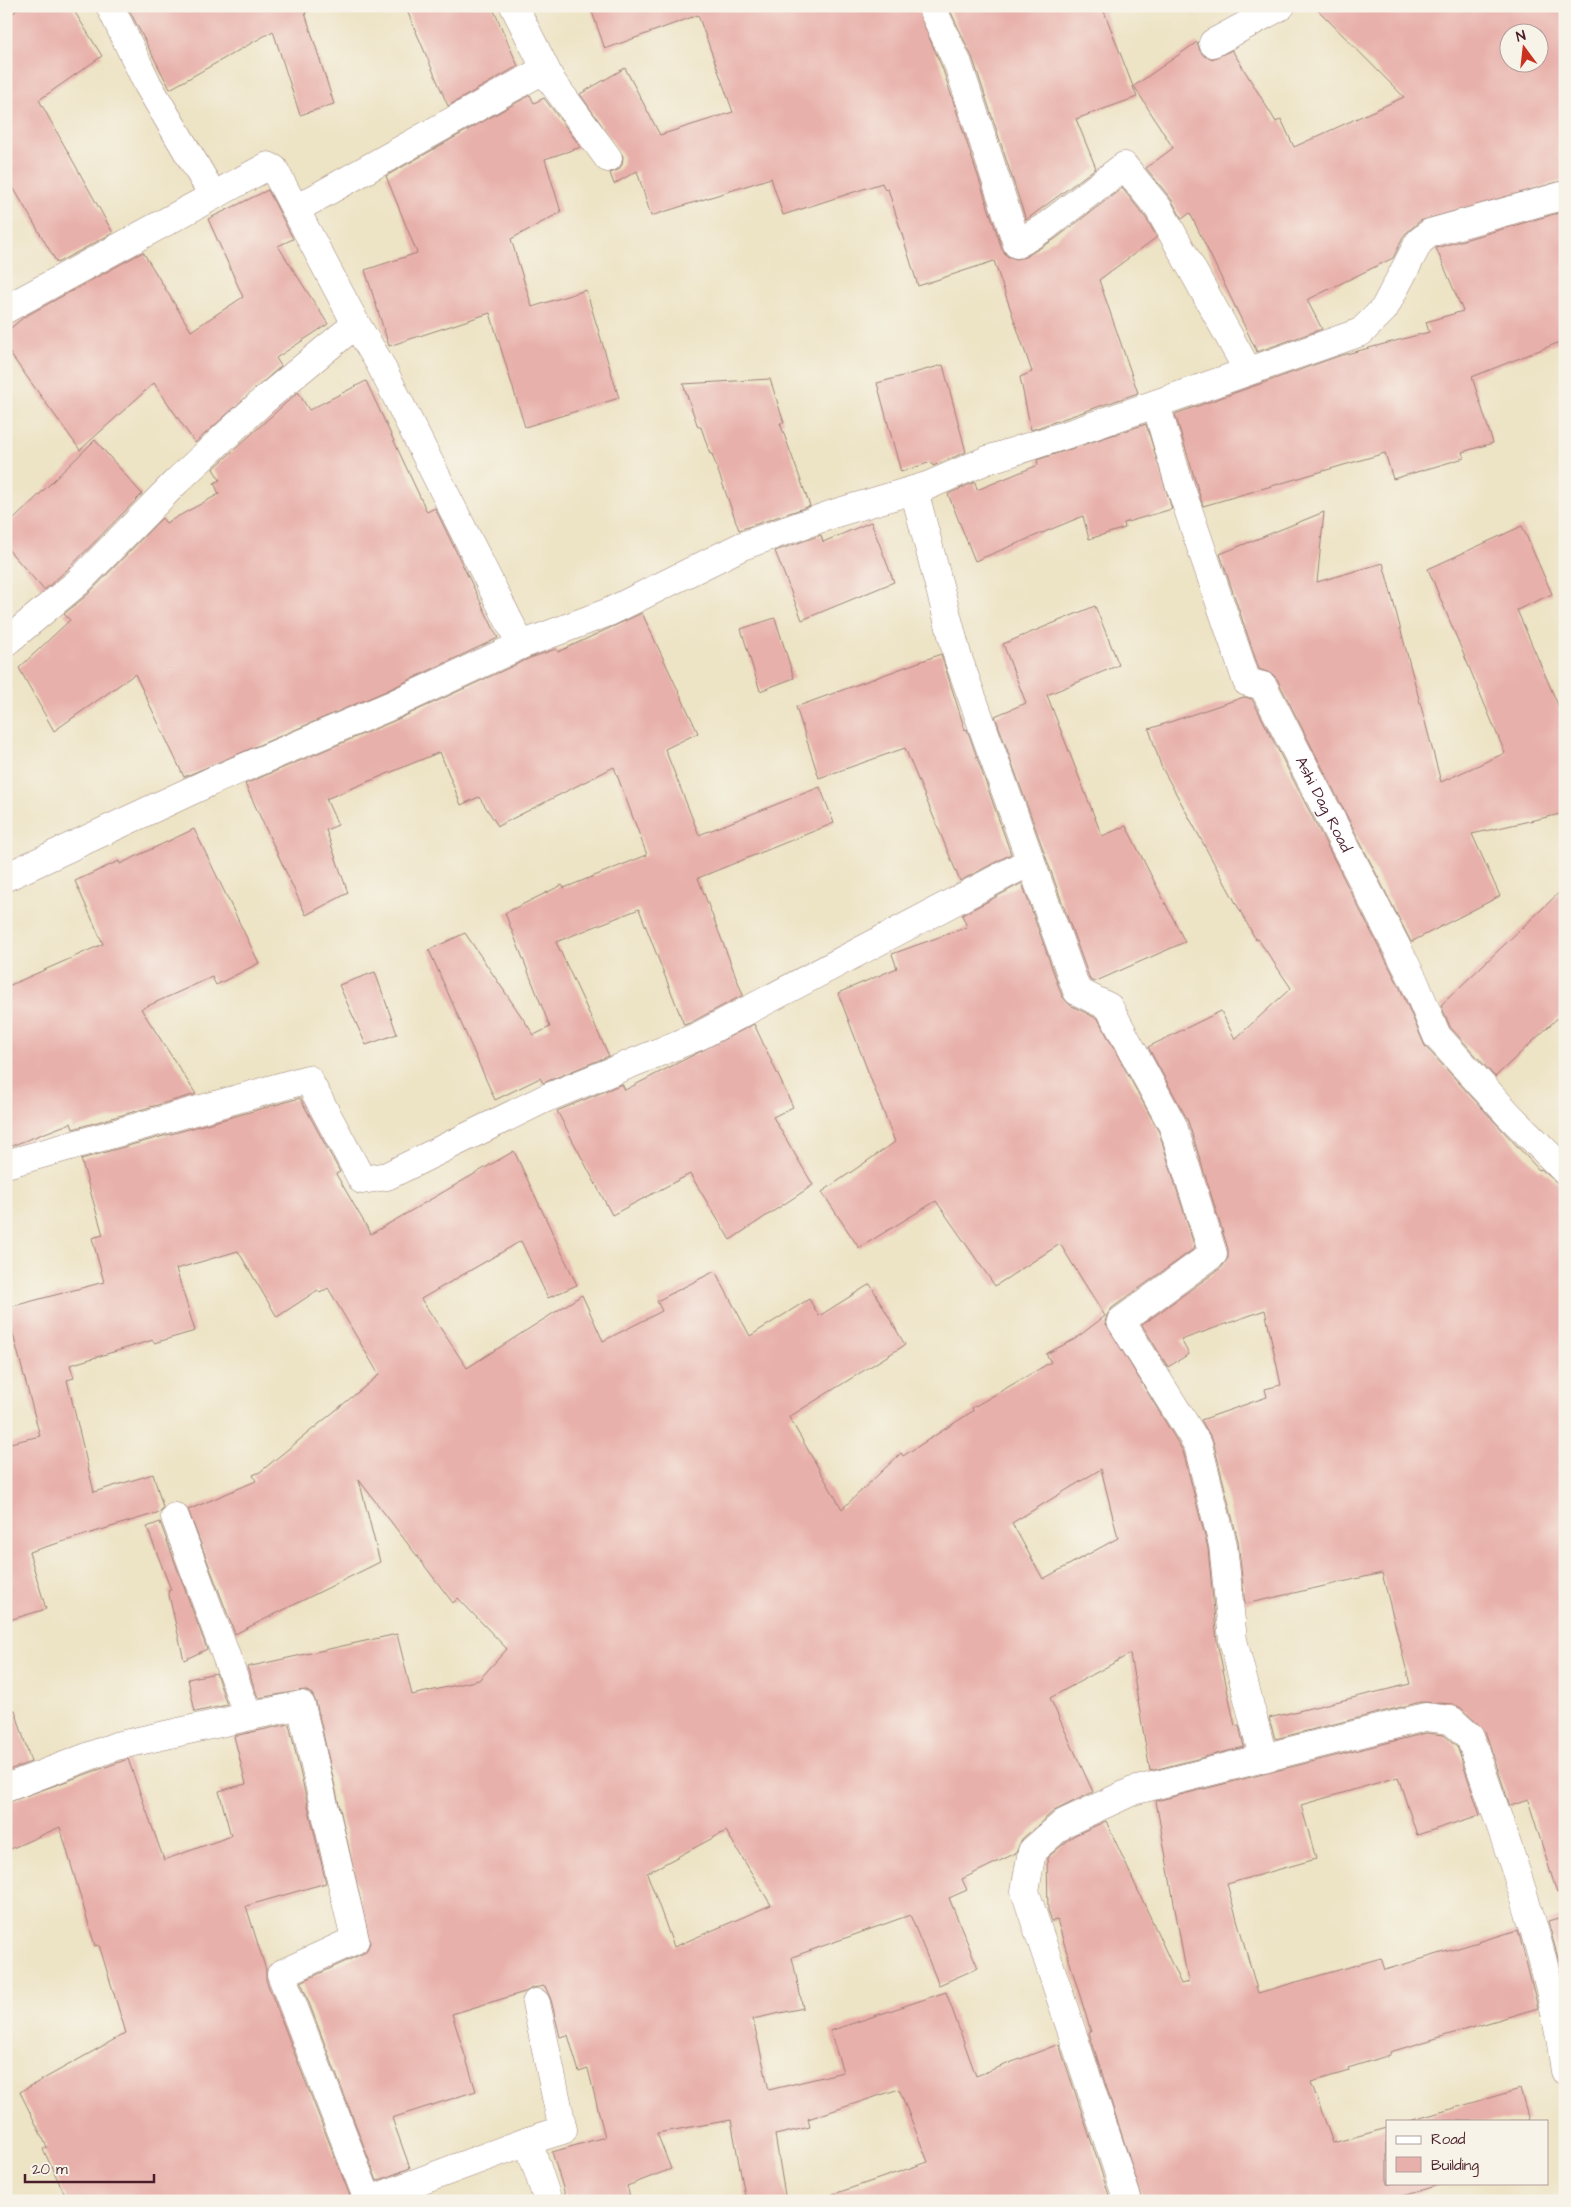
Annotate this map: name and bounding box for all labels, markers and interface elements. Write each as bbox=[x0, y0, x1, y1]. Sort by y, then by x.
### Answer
north arrow bbox=[1498, 22, 1548, 72]
text: N bbox=[1514, 26, 1528, 47]
street label: Ashi Dag Road bbox=[1290, 753, 1357, 856]
legend bbox=[1386, 2120, 1548, 2184]
text: Road bbox=[1431, 2129, 1466, 2150]
scale bar bbox=[25, 2152, 154, 2184]
text: Building bbox=[1431, 2155, 1479, 2177]
text: 20 m bbox=[32, 2159, 68, 2180]

